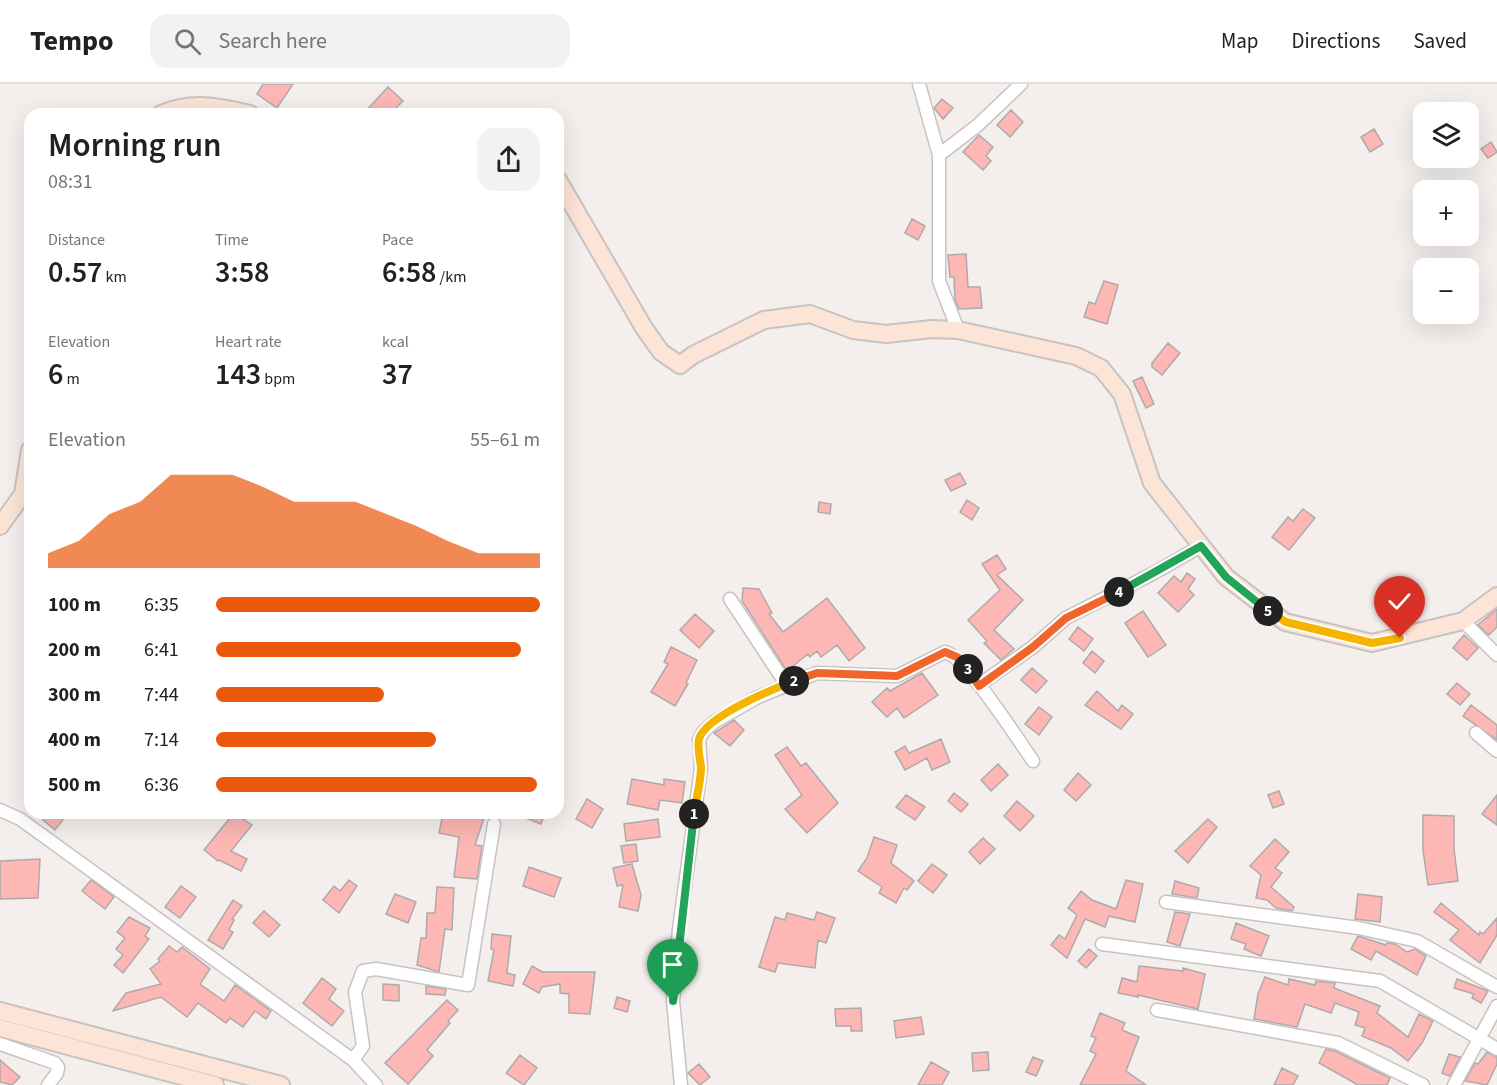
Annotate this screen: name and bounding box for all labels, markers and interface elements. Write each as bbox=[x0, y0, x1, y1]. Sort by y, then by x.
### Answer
search box bbox=[150, 14, 570, 68]
text: Tempo bbox=[30, 21, 114, 61]
icon: search bbox=[171, 25, 204, 58]
text: Search here bbox=[219, 25, 327, 57]
text: Map bbox=[1221, 26, 1259, 56]
text: Directions bbox=[1292, 26, 1380, 56]
text: Saved bbox=[1413, 26, 1467, 56]
map controls bbox=[1413, 102, 1479, 324]
button: layers bbox=[1413, 102, 1479, 168]
text: Morning run bbox=[48, 122, 222, 169]
button: share bbox=[477, 128, 540, 191]
text: 08:31 bbox=[48, 168, 93, 196]
button: + bbox=[1413, 180, 1479, 246]
text: Distance bbox=[48, 229, 105, 251]
text: Time bbox=[215, 229, 249, 251]
text: Pace bbox=[382, 229, 413, 251]
text: 0.57 bbox=[48, 251, 102, 294]
text: 3:58 bbox=[215, 251, 269, 294]
text: 6:58 bbox=[382, 251, 436, 294]
button: − bbox=[1413, 258, 1479, 324]
text: km bbox=[102, 266, 127, 288]
text: /km bbox=[436, 266, 466, 288]
text: Elevation bbox=[48, 331, 110, 353]
text: Heart rate bbox=[215, 331, 282, 353]
text: kcal bbox=[382, 331, 409, 353]
text: 6 bbox=[48, 353, 63, 396]
text: 143 bbox=[215, 353, 261, 396]
text: 37 bbox=[382, 353, 413, 396]
text: m bbox=[63, 368, 80, 390]
text: bpm bbox=[261, 368, 295, 390]
text: Elevation bbox=[48, 426, 126, 454]
text: 55–61 m bbox=[470, 426, 540, 454]
pin bbox=[1374, 576, 1425, 638]
pin: 4 bbox=[1104, 577, 1134, 607]
text: 4 bbox=[1115, 581, 1123, 603]
icon: check bbox=[1383, 585, 1416, 618]
text: 100 m bbox=[48, 591, 101, 619]
text: 6:35 bbox=[144, 591, 179, 619]
pin: 5 bbox=[1253, 596, 1283, 626]
text: 5 bbox=[1264, 600, 1272, 622]
text: 200 m bbox=[48, 636, 101, 664]
text: 6:41 bbox=[144, 636, 179, 664]
pin: 3 bbox=[953, 654, 983, 684]
text: 3 bbox=[964, 658, 972, 680]
pin: 2 bbox=[779, 666, 809, 696]
text: 2 bbox=[790, 670, 798, 692]
text: 300 m bbox=[48, 681, 101, 709]
text: 7:44 bbox=[144, 681, 179, 709]
text: 400 m bbox=[48, 726, 101, 754]
text: 7:14 bbox=[144, 726, 179, 754]
text: 500 m bbox=[48, 771, 101, 799]
text: 6:36 bbox=[144, 771, 179, 799]
pin: 1 bbox=[679, 799, 709, 829]
text: 1 bbox=[690, 803, 698, 825]
pin bbox=[647, 939, 698, 1001]
icon: arrive bbox=[656, 948, 689, 981]

